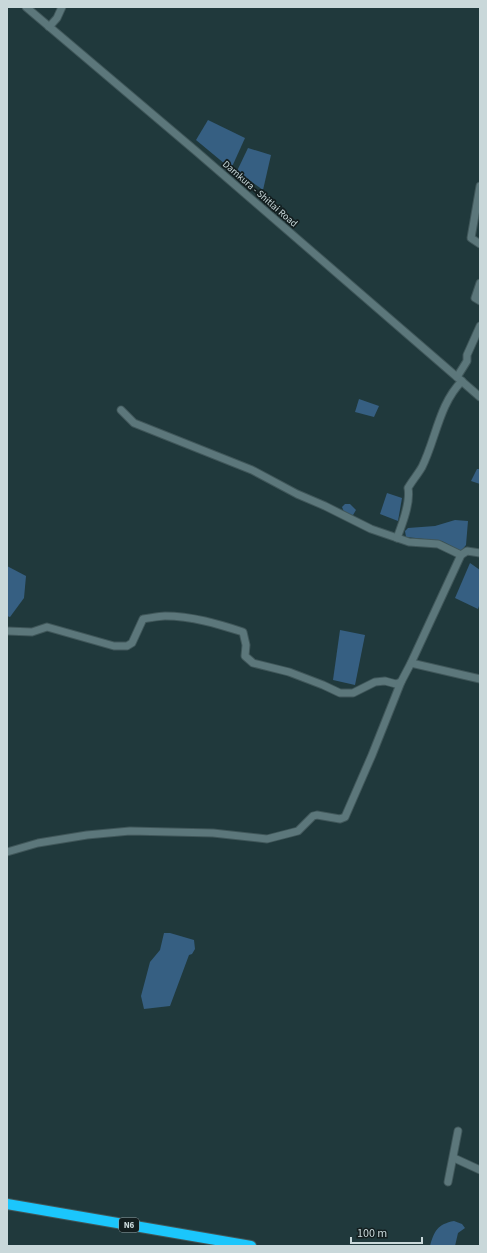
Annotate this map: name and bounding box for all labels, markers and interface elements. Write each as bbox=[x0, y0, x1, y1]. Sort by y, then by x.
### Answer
street label: Damkura - Shitlai Road bbox=[219, 157, 301, 231]
road number: N6 bbox=[119, 1218, 139, 1232]
scale bar bbox=[351, 1219, 422, 1245]
text: 100 m bbox=[357, 1225, 387, 1242]

